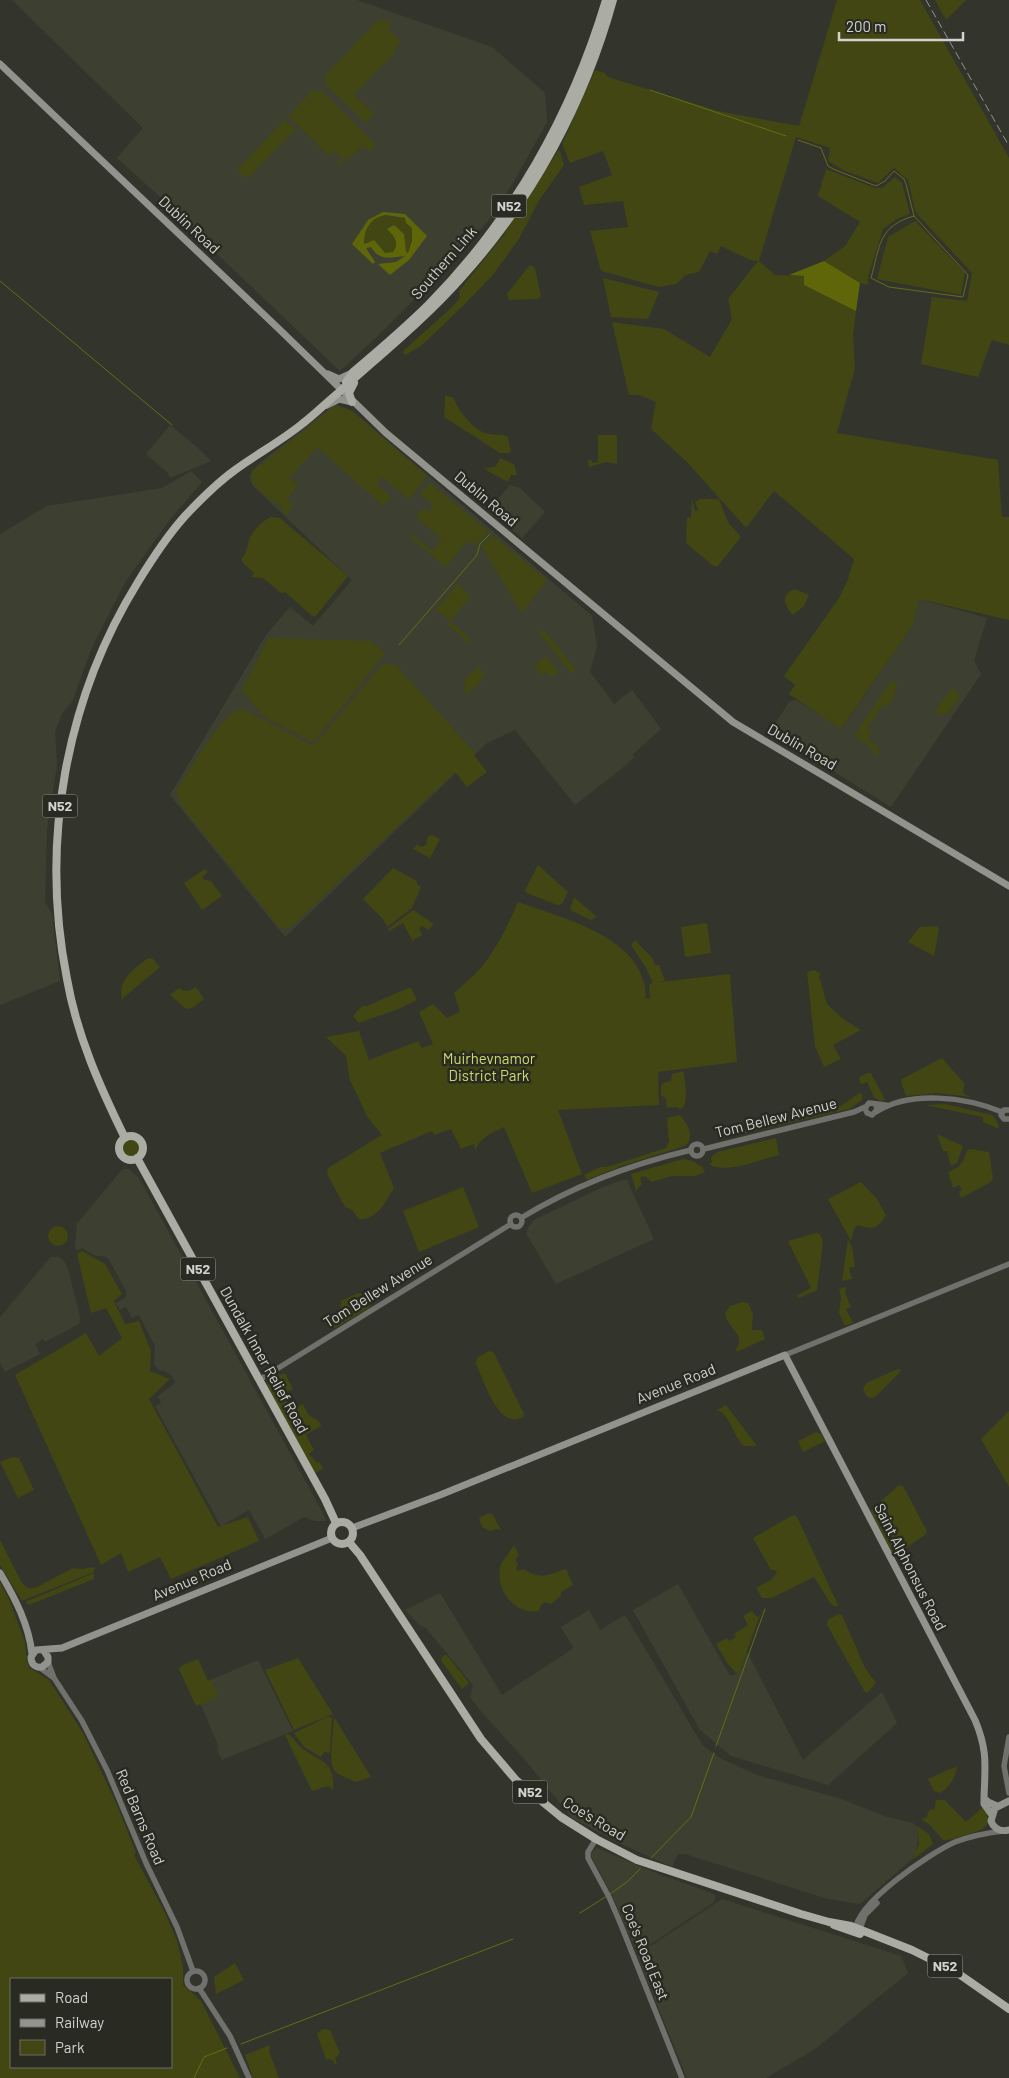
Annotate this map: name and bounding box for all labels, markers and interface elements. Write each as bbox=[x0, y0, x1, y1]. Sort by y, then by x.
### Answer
scale bar bbox=[839, 10, 963, 42]
text: 200 m bbox=[846, 17, 886, 35]
street label: Dublin Road bbox=[155, 191, 224, 257]
road number: N52 bbox=[492, 195, 526, 218]
street label: Southern Link bbox=[407, 222, 480, 303]
street label: Dublin Road bbox=[451, 467, 522, 530]
street label: Dublin Road bbox=[765, 719, 840, 773]
road number: N52 bbox=[42, 794, 78, 818]
park label: Muirhevnamor District Park bbox=[443, 1049, 536, 1084]
street label: Tom Bellew Avenue bbox=[713, 1093, 838, 1141]
street label: Tom Bellew Avenue bbox=[320, 1249, 435, 1331]
road number: N52 bbox=[180, 1258, 216, 1280]
street label: Dundalk Inner Relief Road bbox=[217, 1283, 313, 1436]
street label: Avenue Road bbox=[633, 1359, 718, 1407]
street label: Saint Alphonsus Road bbox=[871, 1500, 951, 1633]
street label: Avenue Road bbox=[150, 1554, 234, 1604]
street label: Red Barns Road bbox=[113, 1766, 169, 1867]
road number: N52 bbox=[512, 1780, 548, 1804]
street label: Coe's Road bbox=[560, 1792, 629, 1844]
street label: Coe's Road East bbox=[618, 1901, 673, 2002]
road number: N52 bbox=[928, 1954, 962, 1978]
legend bbox=[10, 1978, 172, 2068]
text: Road bbox=[55, 1988, 88, 2006]
text: Railway bbox=[55, 2013, 104, 2031]
text: Park bbox=[55, 2038, 85, 2056]

